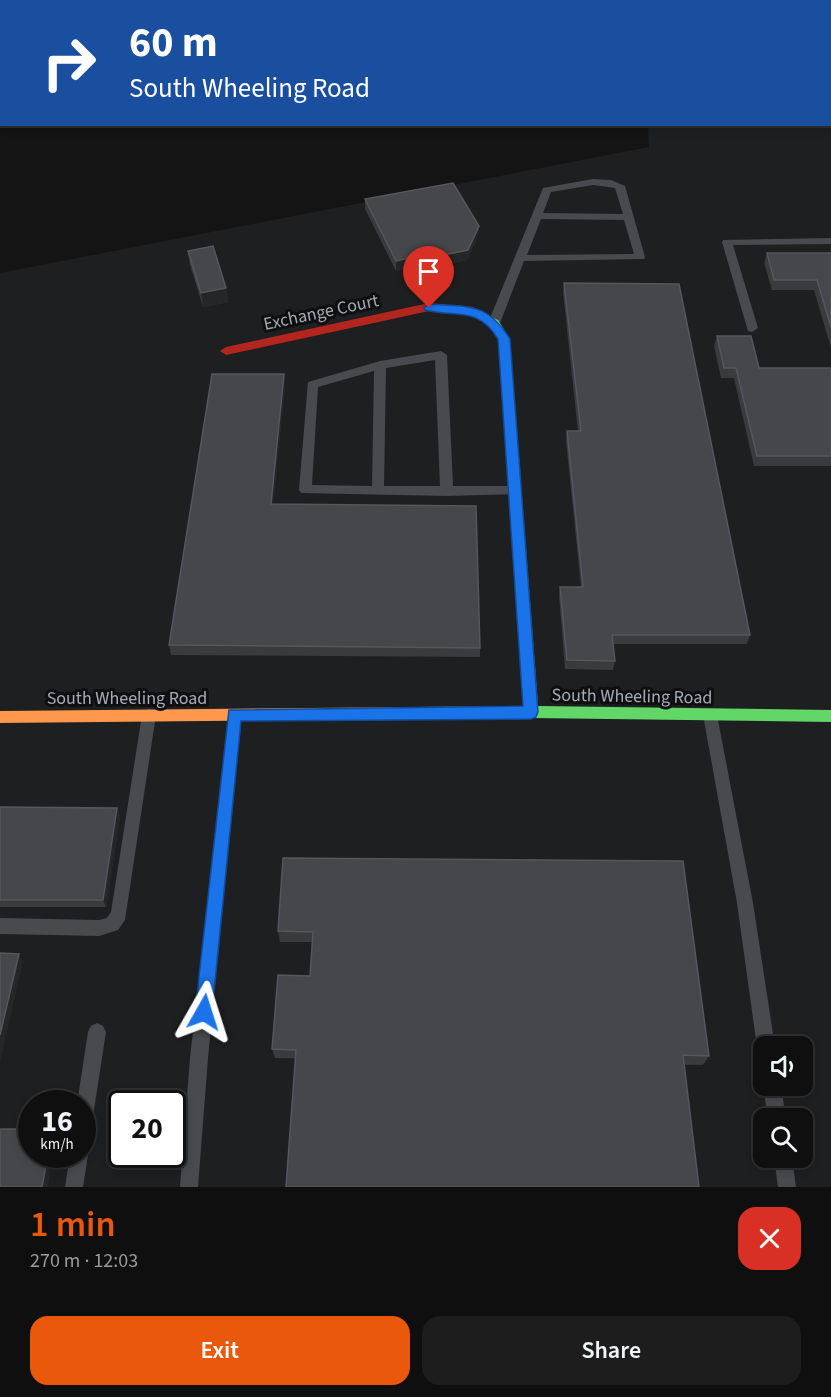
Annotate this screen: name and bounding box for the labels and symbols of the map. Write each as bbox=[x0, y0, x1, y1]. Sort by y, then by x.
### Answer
pin bbox=[403, 246, 454, 308]
street label: Exchange Court bbox=[261, 288, 381, 337]
street label: South Wheeling Road bbox=[551, 683, 713, 710]
street label: South Wheeling Road bbox=[47, 686, 207, 711]
position arrow bbox=[172, 980, 236, 1044]
speed limit sign: 20 bbox=[108, 1090, 186, 1168]

